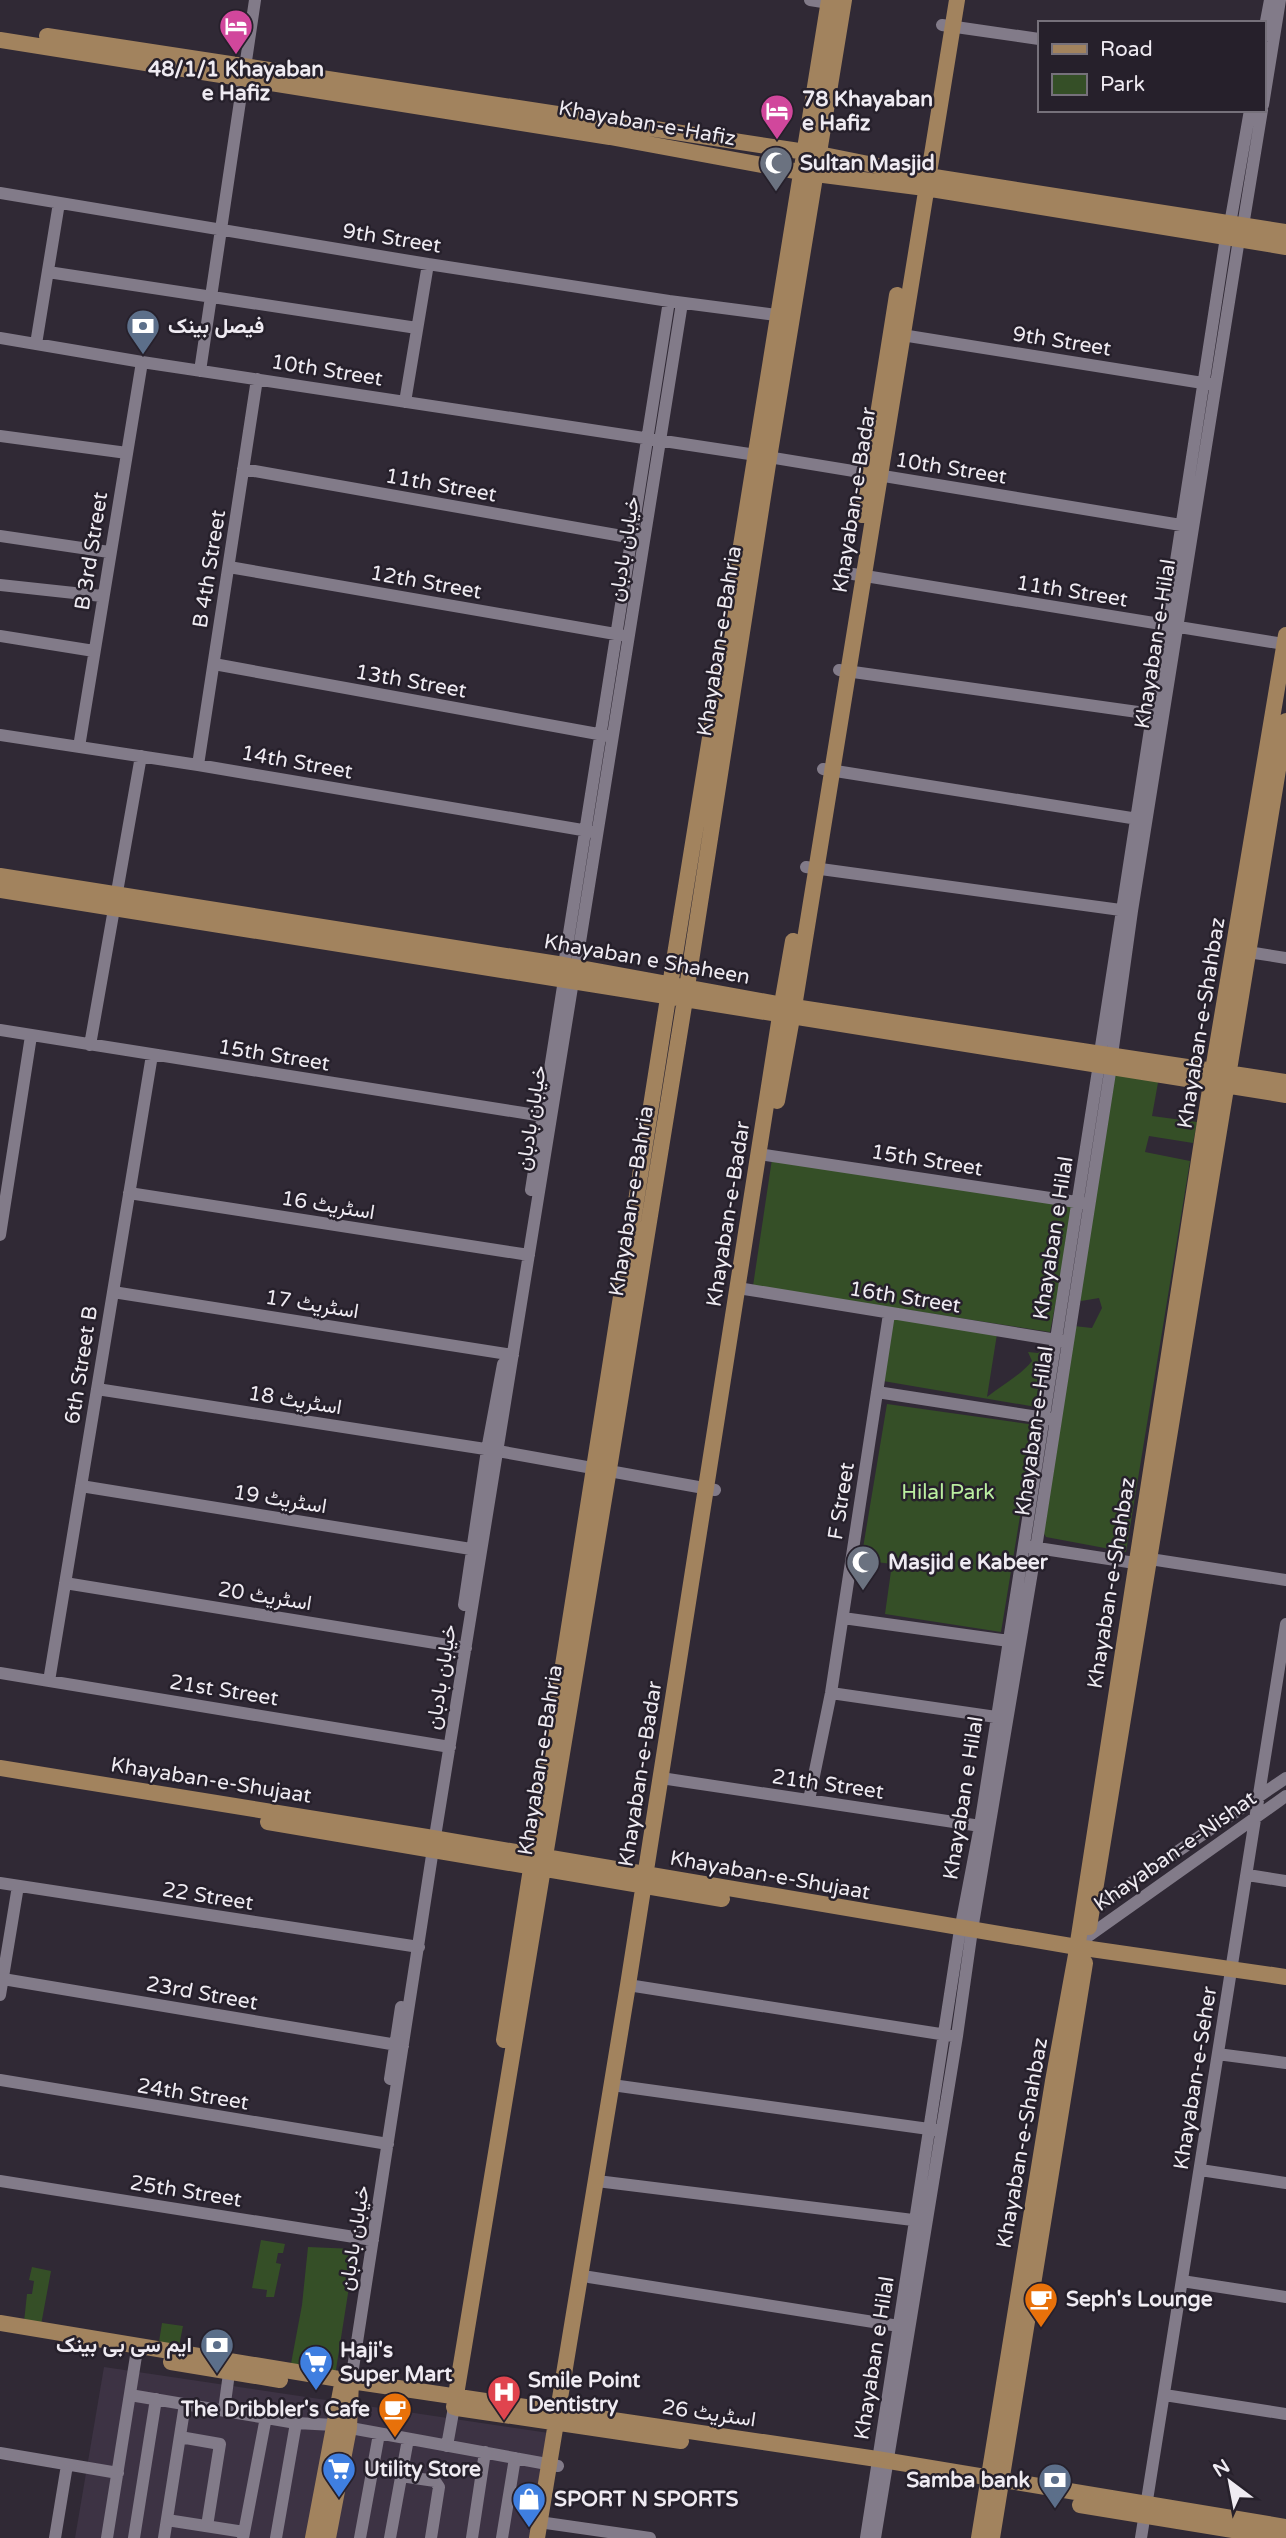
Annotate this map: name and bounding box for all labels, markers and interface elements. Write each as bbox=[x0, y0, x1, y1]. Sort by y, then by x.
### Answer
hotel icon: 48/1/1 Khayaban e Hafiz bbox=[217, 7, 255, 56]
legend bbox=[1038, 21, 1265, 112]
text: Road bbox=[1100, 37, 1153, 62]
place label: 48/1/1 Khayaban e Hafiz bbox=[148, 57, 324, 106]
text: Park bbox=[1100, 72, 1145, 97]
place label: 78 Khayaban e Hafiz bbox=[802, 87, 933, 136]
hotel icon: 78 Khayaban e Hafiz bbox=[758, 92, 796, 141]
street label: Khayaban-e-Hafiz bbox=[556, 96, 737, 151]
mosque icon: Sultan Masjid bbox=[757, 144, 795, 193]
place label: Sultan Masjid bbox=[800, 151, 935, 176]
street label: 9th Street bbox=[341, 218, 443, 259]
bank icon: فیصل بینک bbox=[124, 307, 162, 356]
place label: فیصل بینک bbox=[168, 314, 264, 339]
street label: 9th Street bbox=[1011, 321, 1113, 362]
street label: 10th Street bbox=[269, 349, 385, 392]
street label: Khayaban-e-Badar bbox=[827, 405, 882, 595]
street label: 10th Street bbox=[893, 447, 1009, 490]
street label: 11th Street bbox=[383, 463, 499, 508]
street label: B 3rd Street bbox=[70, 490, 113, 612]
street label: خیابان بادبان bbox=[604, 495, 645, 603]
street label: B 4th Street bbox=[188, 508, 231, 630]
street label: Khayaban-e-Bahria bbox=[692, 544, 747, 738]
street label: Khayaban-e-Hilal bbox=[1130, 557, 1181, 731]
street label: 12th Street bbox=[368, 560, 484, 605]
street label: 11th Street bbox=[1014, 570, 1130, 613]
street label: 13th Street bbox=[353, 659, 469, 704]
street label: 14th Street bbox=[239, 740, 355, 785]
street label: Khayaban-e-Shahbaz bbox=[1172, 916, 1231, 1131]
street label: Khayaban e Shaheen bbox=[542, 929, 752, 990]
street label: 15th Street bbox=[216, 1034, 332, 1077]
street label: خیابان بادبان bbox=[511, 1064, 552, 1172]
street label: Khayaban-e-Bahria bbox=[604, 1104, 659, 1298]
street label: Khayaban-e-Badar bbox=[701, 1119, 756, 1309]
street label: 15th Street bbox=[869, 1139, 985, 1182]
street label: Khayaban e Hilal bbox=[1028, 1155, 1079, 1322]
street label: اسٹریٹ 16 bbox=[279, 1186, 377, 1225]
street label: 16th Street bbox=[847, 1276, 963, 1319]
street label: اسٹریٹ 17 bbox=[263, 1285, 361, 1324]
street label: 6th Street B bbox=[60, 1304, 103, 1426]
street label: Khayaban-e-Hilal bbox=[1010, 1344, 1059, 1518]
street label: اسٹریٹ 18 bbox=[246, 1381, 344, 1420]
street label: F Street bbox=[823, 1460, 860, 1542]
street label: Khayaban-e-Shahbaz bbox=[1082, 1476, 1141, 1691]
street label: اسٹریٹ 19 bbox=[231, 1480, 329, 1519]
park label: Hilal Park bbox=[901, 1480, 995, 1505]
mosque icon: Masjid e Kabeer bbox=[844, 1543, 882, 1592]
place label: Masjid e Kabeer bbox=[888, 1550, 1049, 1575]
street label: اسٹریٹ 20 bbox=[216, 1577, 314, 1616]
street label: خیابان بادبان bbox=[421, 1623, 462, 1731]
street label: Khayaban-e-Bahria bbox=[513, 1663, 568, 1857]
street label: 21st Street bbox=[168, 1670, 280, 1711]
street label: Khayaban-e-Badar bbox=[613, 1679, 668, 1869]
street label: Khayaban e Hilal bbox=[938, 1715, 989, 1882]
street label: Khayaban-e-Shujaat bbox=[109, 1752, 313, 1809]
street label: 21th Street bbox=[770, 1764, 885, 1805]
street label: Khayaban-e-Nishat bbox=[1089, 1786, 1261, 1917]
street label: Khayaban-e-Shujaat bbox=[668, 1846, 872, 1905]
street label: 22 Street bbox=[161, 1877, 255, 1916]
street label: 23rd Street bbox=[144, 1971, 260, 2016]
street label: Khayaban-e-Seher bbox=[1169, 1985, 1222, 2172]
street label: Khayaban-e-Shahbaz bbox=[992, 2036, 1053, 2250]
street label: 24th Street bbox=[135, 2073, 251, 2116]
street label: 25th Street bbox=[128, 2170, 244, 2213]
street label: خیابان بادبان bbox=[334, 2184, 375, 2292]
street label: Khayaban e Hilal bbox=[849, 2275, 900, 2442]
cafe icon: Seph's Lounge bbox=[1022, 2280, 1060, 2329]
place label: Seph's Lounge bbox=[1066, 2287, 1213, 2312]
bank icon: ایم سی بی بینک bbox=[198, 2326, 236, 2375]
place label: ایم سی بی بینک bbox=[56, 2333, 192, 2359]
place label: Haji's Super Mart bbox=[340, 2338, 452, 2387]
supermarket icon: Haji's Super Mart bbox=[297, 2343, 335, 2392]
place label: Smile Point Dentistry bbox=[528, 2368, 640, 2417]
hospital icon: Smile Point Dentistry bbox=[485, 2373, 523, 2422]
cafe icon: The Dribbler's Cafe bbox=[376, 2390, 414, 2439]
street label: اسٹریٹ 26 bbox=[660, 2395, 757, 2432]
place label: The Dribbler's Cafe bbox=[180, 2397, 370, 2422]
north arrow bbox=[1195, 2447, 1265, 2517]
supermarket icon: Utility Store bbox=[320, 2450, 358, 2499]
text: N bbox=[1209, 2455, 1234, 2482]
place label: Utility Store bbox=[364, 2457, 481, 2482]
bank icon: Samba bank bbox=[1036, 2461, 1074, 2510]
place label: Samba bank bbox=[906, 2468, 1031, 2493]
shop icon: SPORT N SPORTS bbox=[510, 2480, 548, 2529]
place label: SPORT N SPORTS bbox=[554, 2487, 738, 2512]

